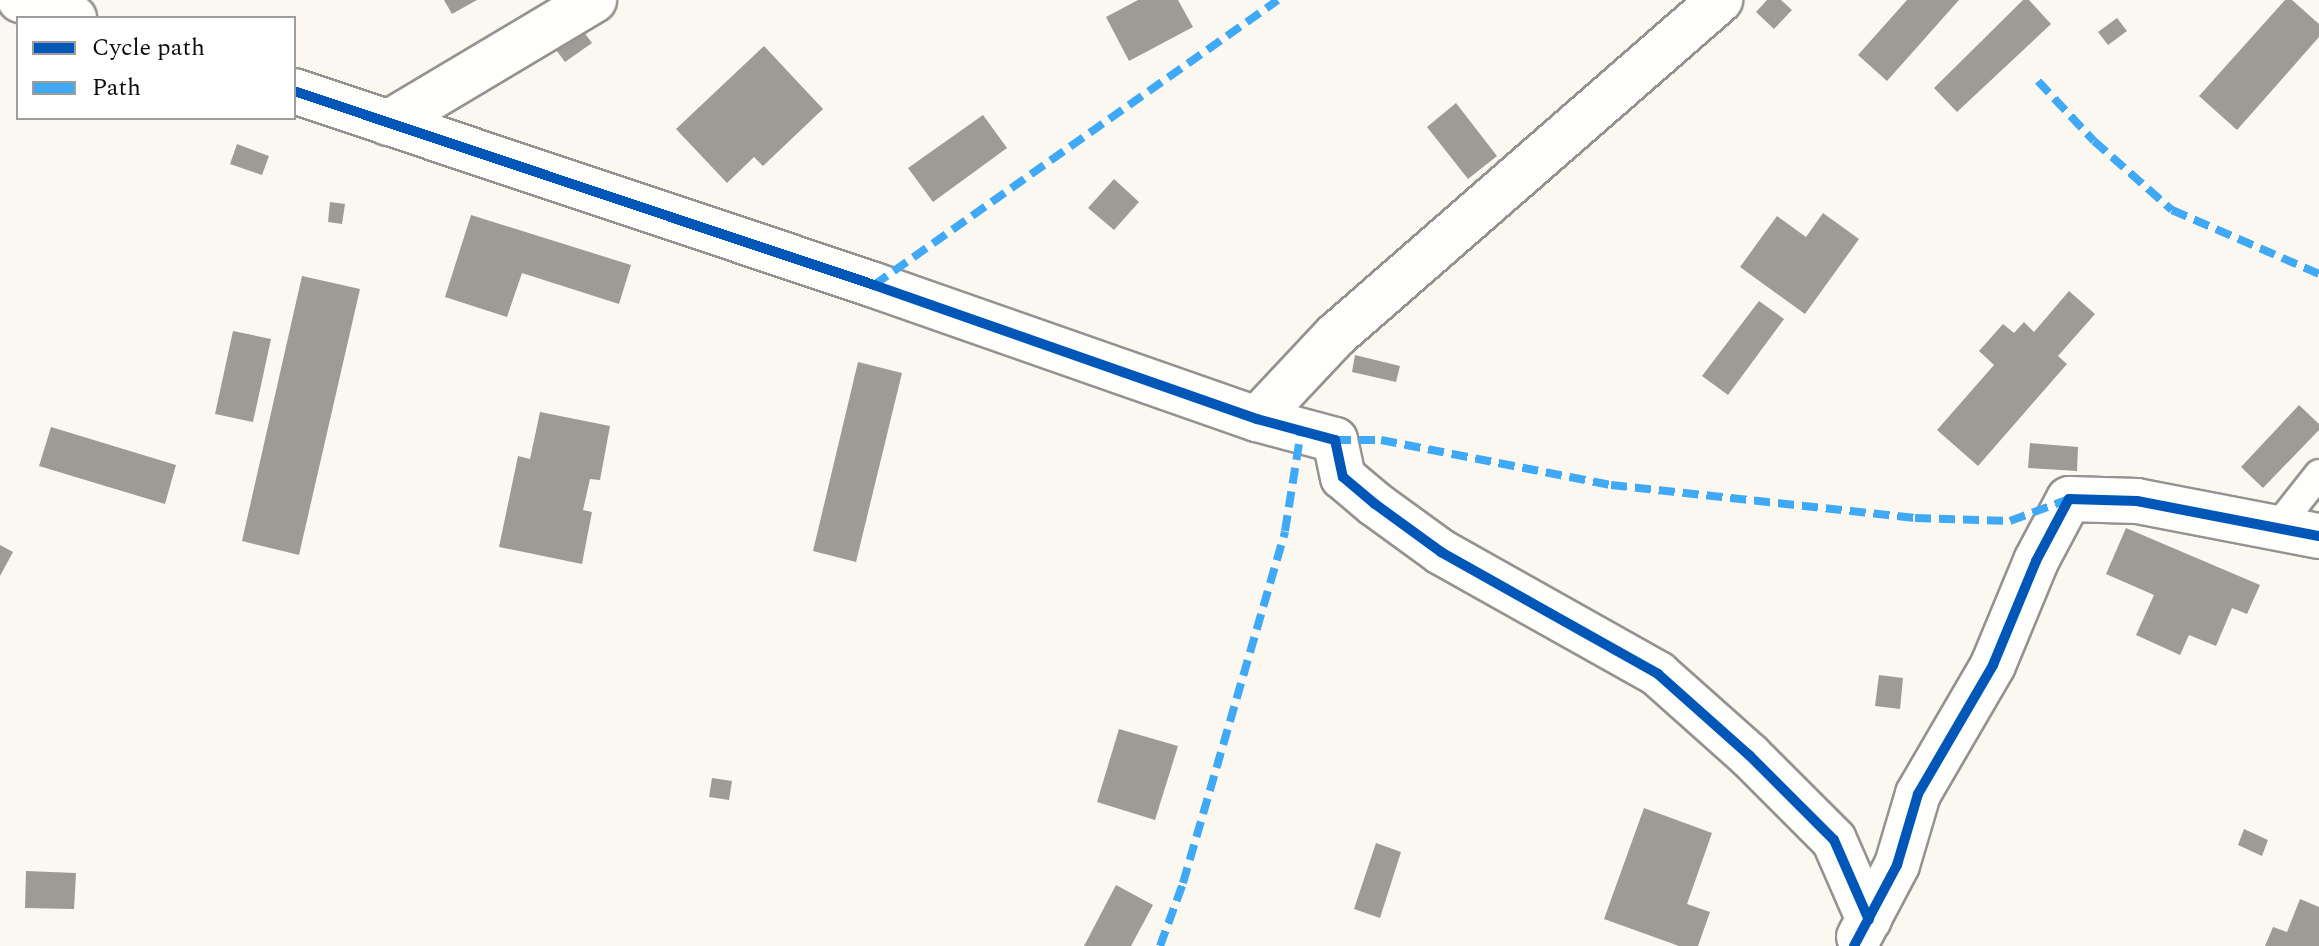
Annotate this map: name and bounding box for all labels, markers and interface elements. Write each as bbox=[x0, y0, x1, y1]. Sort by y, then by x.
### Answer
legend bbox=[16, 16, 296, 120]
text: Cycle path bbox=[92, 30, 205, 66]
text: Path bbox=[92, 70, 141, 106]

